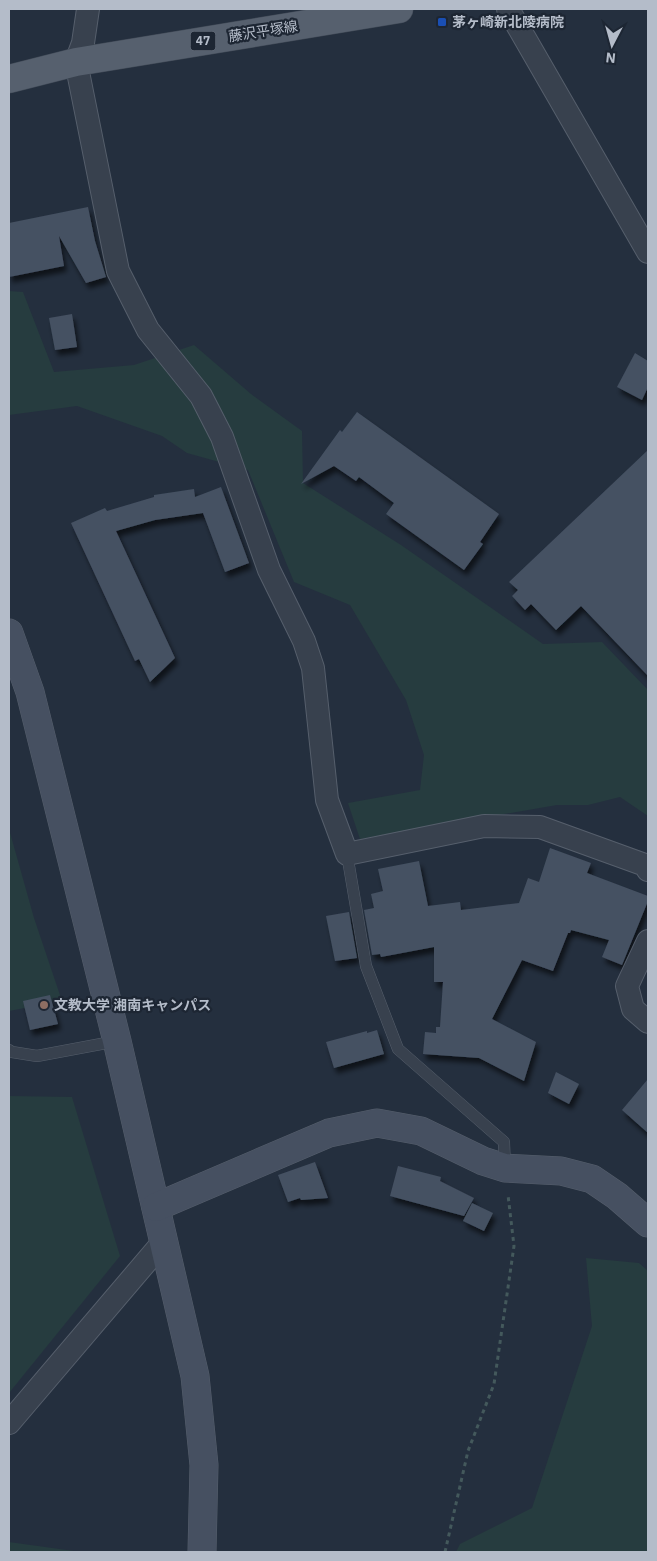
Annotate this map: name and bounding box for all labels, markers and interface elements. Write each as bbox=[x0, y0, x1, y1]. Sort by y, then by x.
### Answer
place label: 茅ヶ崎新北陵病院 bbox=[452, 13, 564, 31]
marker: 茅ヶ崎新北陵病院 bbox=[436, 16, 448, 28]
street label: 藤沢平塚線 bbox=[227, 17, 299, 45]
north arrow bbox=[587, 20, 637, 70]
road number: 47 bbox=[190, 31, 216, 50]
text: N bbox=[605, 48, 617, 67]
place label: 文教大学 湘南キャンパス bbox=[54, 996, 211, 1014]
marker: 文教大学 湘南キャンパス bbox=[38, 999, 50, 1011]

